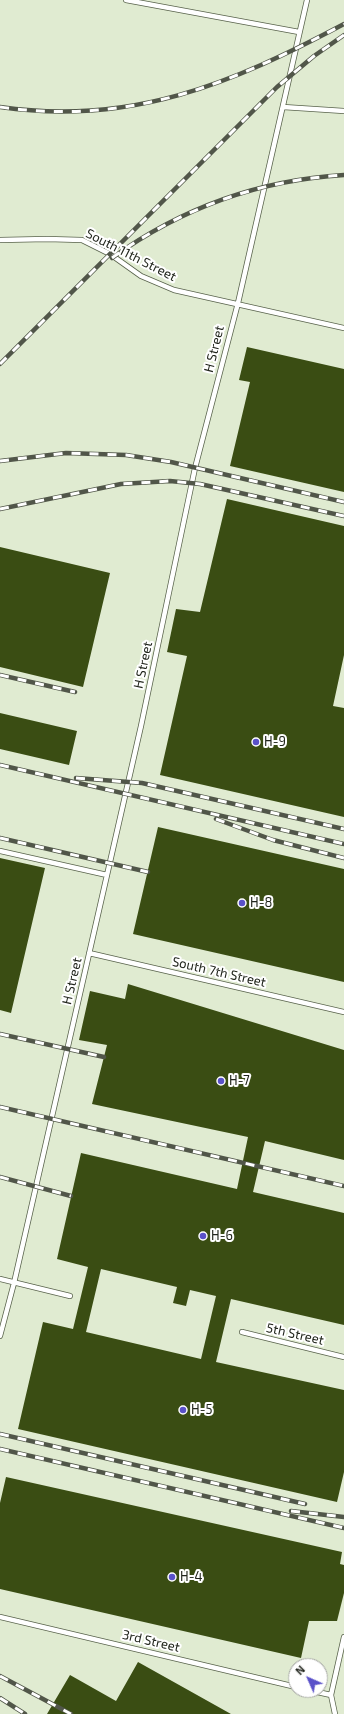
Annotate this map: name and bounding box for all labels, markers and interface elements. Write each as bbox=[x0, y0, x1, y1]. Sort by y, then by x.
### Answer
street label: South 11th Street bbox=[83, 225, 179, 285]
street label: H Street bbox=[201, 324, 227, 374]
street label: H Street bbox=[130, 640, 156, 690]
place label: H-9 bbox=[264, 734, 286, 750]
marker: H-9 bbox=[251, 737, 261, 747]
place label: H-8 bbox=[250, 895, 272, 911]
marker: H-8 bbox=[237, 898, 247, 908]
street label: South 7th Street bbox=[171, 954, 267, 990]
street label: H Street bbox=[59, 956, 85, 1006]
place label: H-7 bbox=[229, 1073, 250, 1089]
marker: H-7 bbox=[216, 1076, 226, 1086]
place label: H-6 bbox=[211, 1228, 233, 1244]
marker: H-6 bbox=[198, 1231, 208, 1241]
street label: 5th Street bbox=[265, 1320, 325, 1348]
place label: H-5 bbox=[191, 1402, 212, 1418]
marker: H-5 bbox=[178, 1405, 188, 1415]
place label: H-4 bbox=[180, 1569, 203, 1585]
marker: H-4 bbox=[167, 1572, 177, 1582]
street label: 3rd Street bbox=[121, 1627, 181, 1655]
north arrow bbox=[288, 1658, 328, 1698]
text: N bbox=[292, 1662, 307, 1677]

